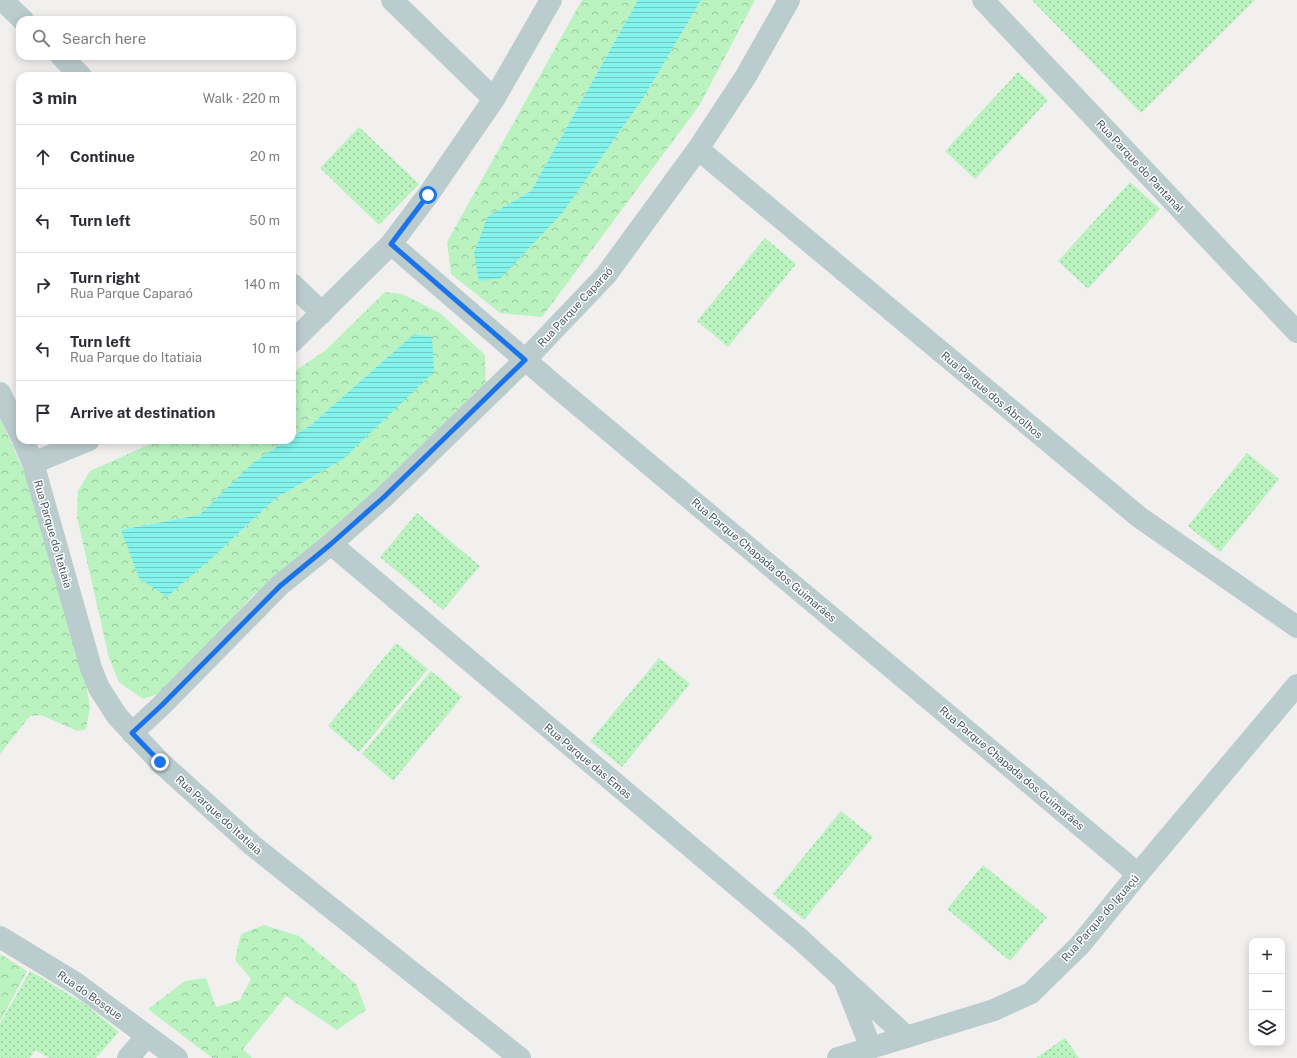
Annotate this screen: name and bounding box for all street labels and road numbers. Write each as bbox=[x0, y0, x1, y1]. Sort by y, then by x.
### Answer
street label: Rua Parque do Pantanal bbox=[1094, 117, 1186, 215]
street label: Rua Parque Caparaó bbox=[535, 265, 615, 349]
street label: Rua Parque dos Abrolhos bbox=[939, 349, 1045, 441]
street label: Rua Parque do Itatiaia bbox=[32, 479, 74, 589]
street label: Rua Parque Chapada dos Guimarães bbox=[689, 496, 839, 624]
street label: Rua Parque Chapada dos Guimarães bbox=[937, 704, 1087, 832]
street label: Rua Parque das Emas bbox=[542, 721, 634, 801]
street label: Rua Parque do Itatiaia bbox=[173, 773, 265, 857]
street label: Rua Parque do Iguaçú bbox=[1059, 872, 1142, 965]
street label: Rua do Bosque bbox=[55, 968, 125, 1022]

